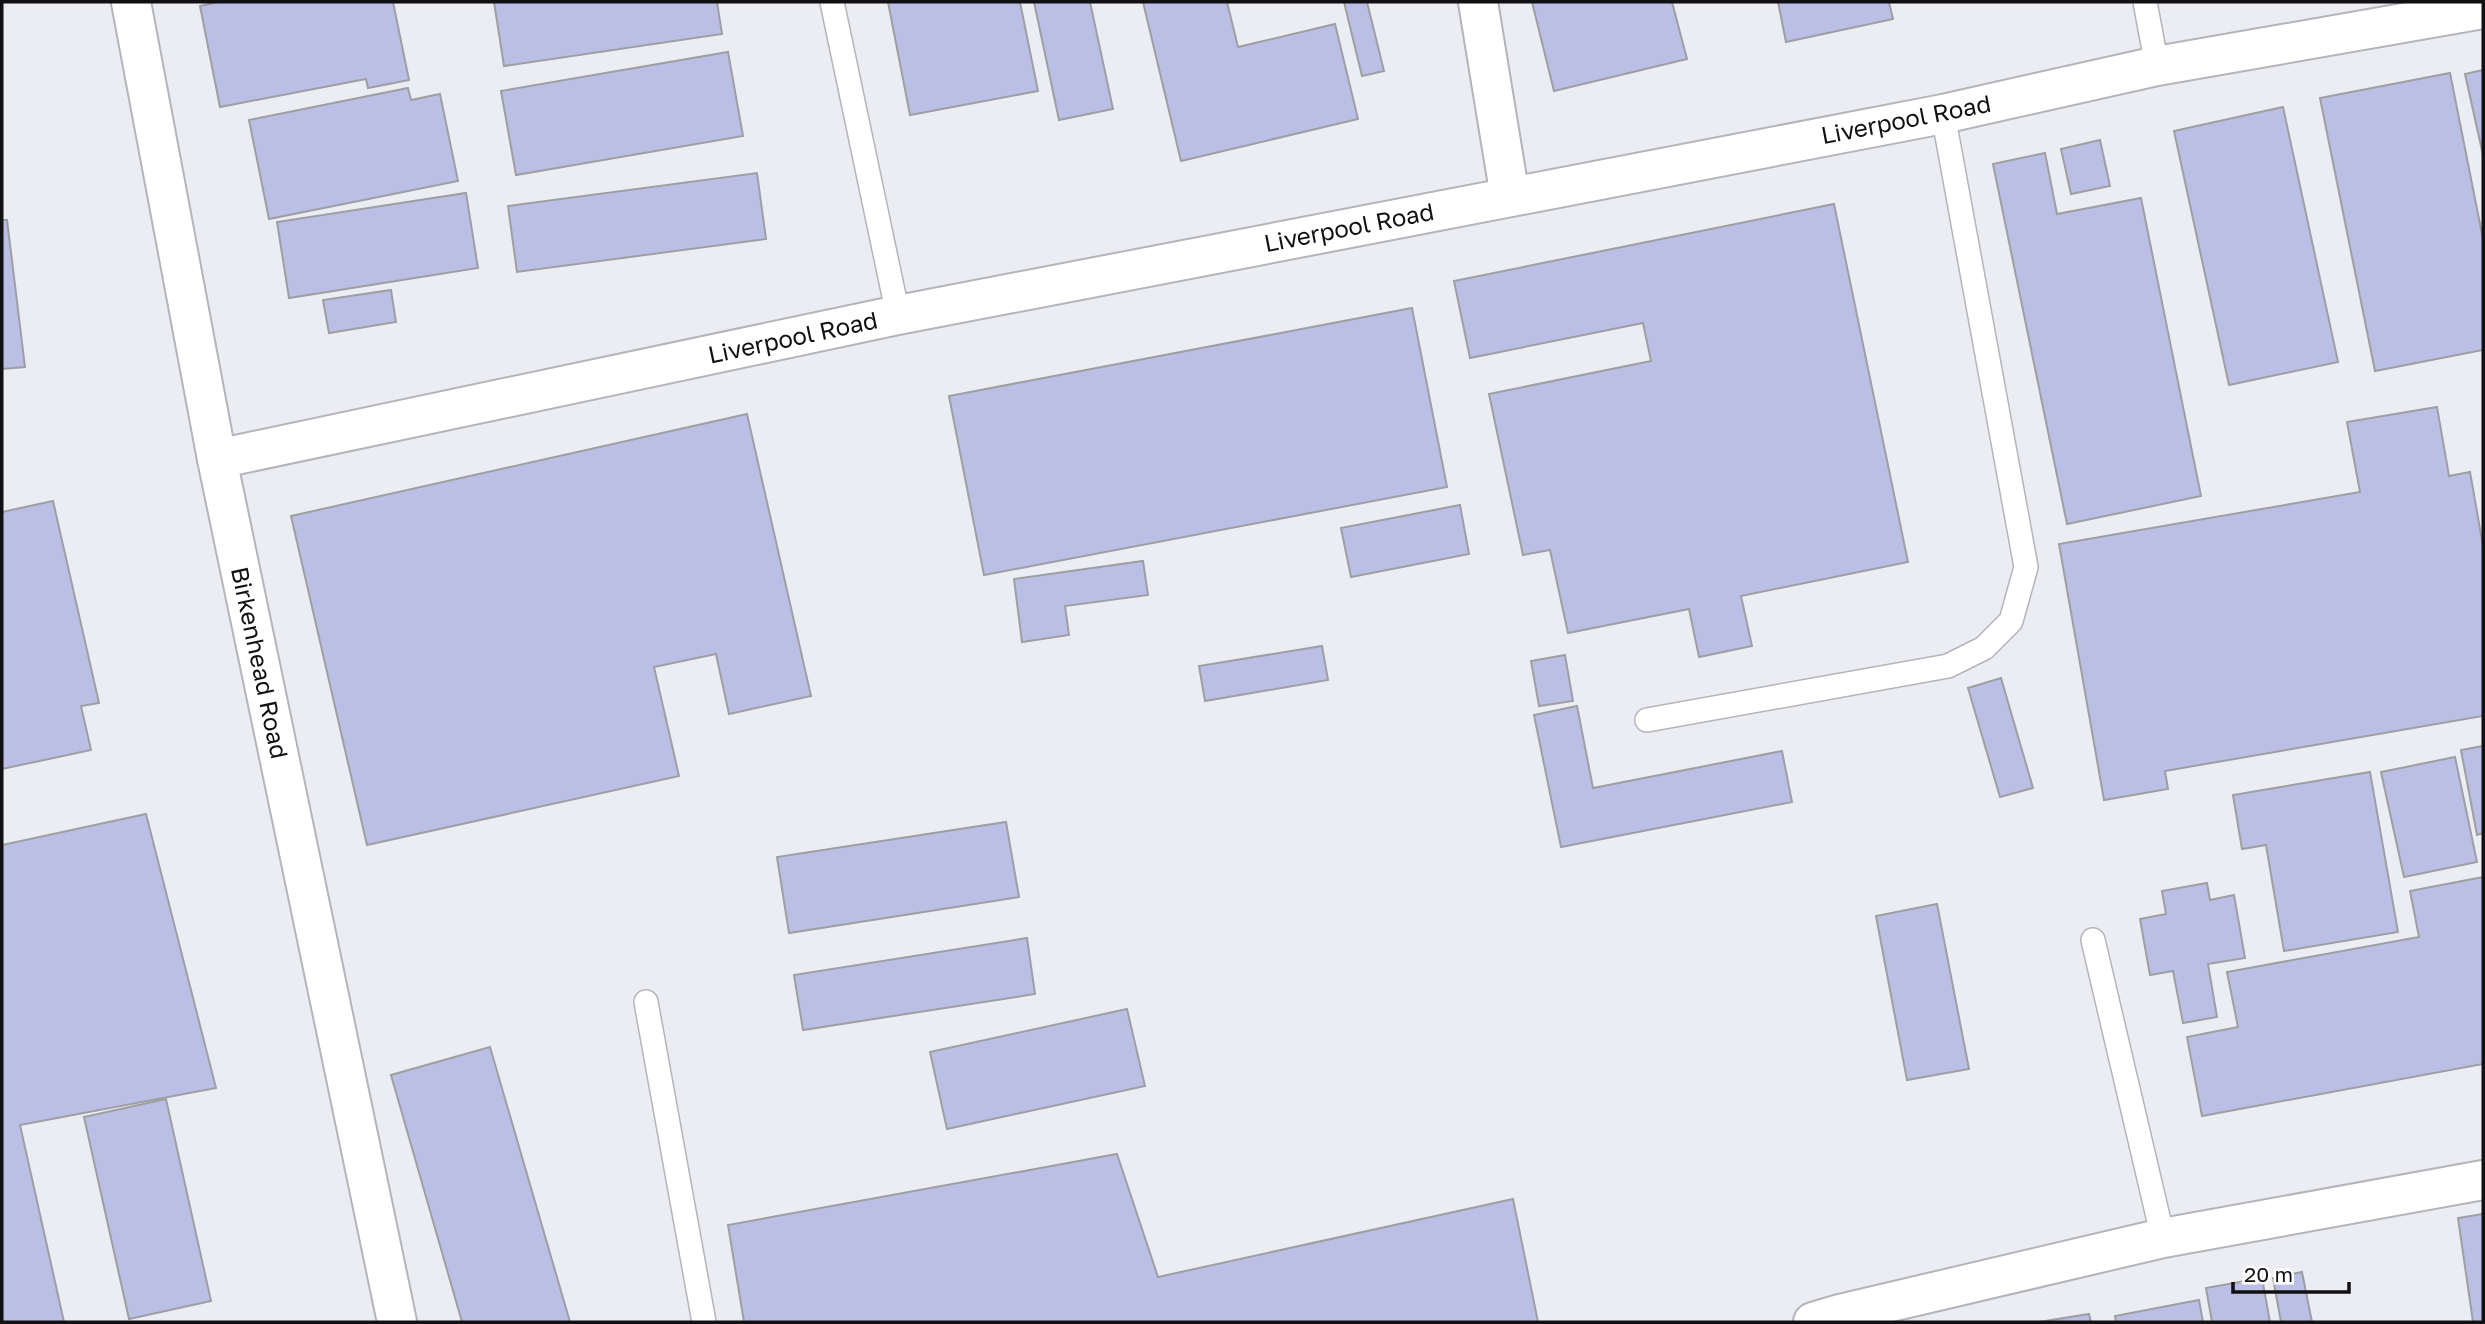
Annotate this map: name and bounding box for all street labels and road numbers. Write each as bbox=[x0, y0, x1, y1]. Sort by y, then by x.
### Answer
street label: Liverpool Road bbox=[1818, 88, 1993, 149]
street label: Liverpool Road bbox=[1261, 196, 1436, 257]
street label: Liverpool Road bbox=[705, 304, 880, 369]
street label: Birkenhead Road bbox=[226, 564, 295, 761]

